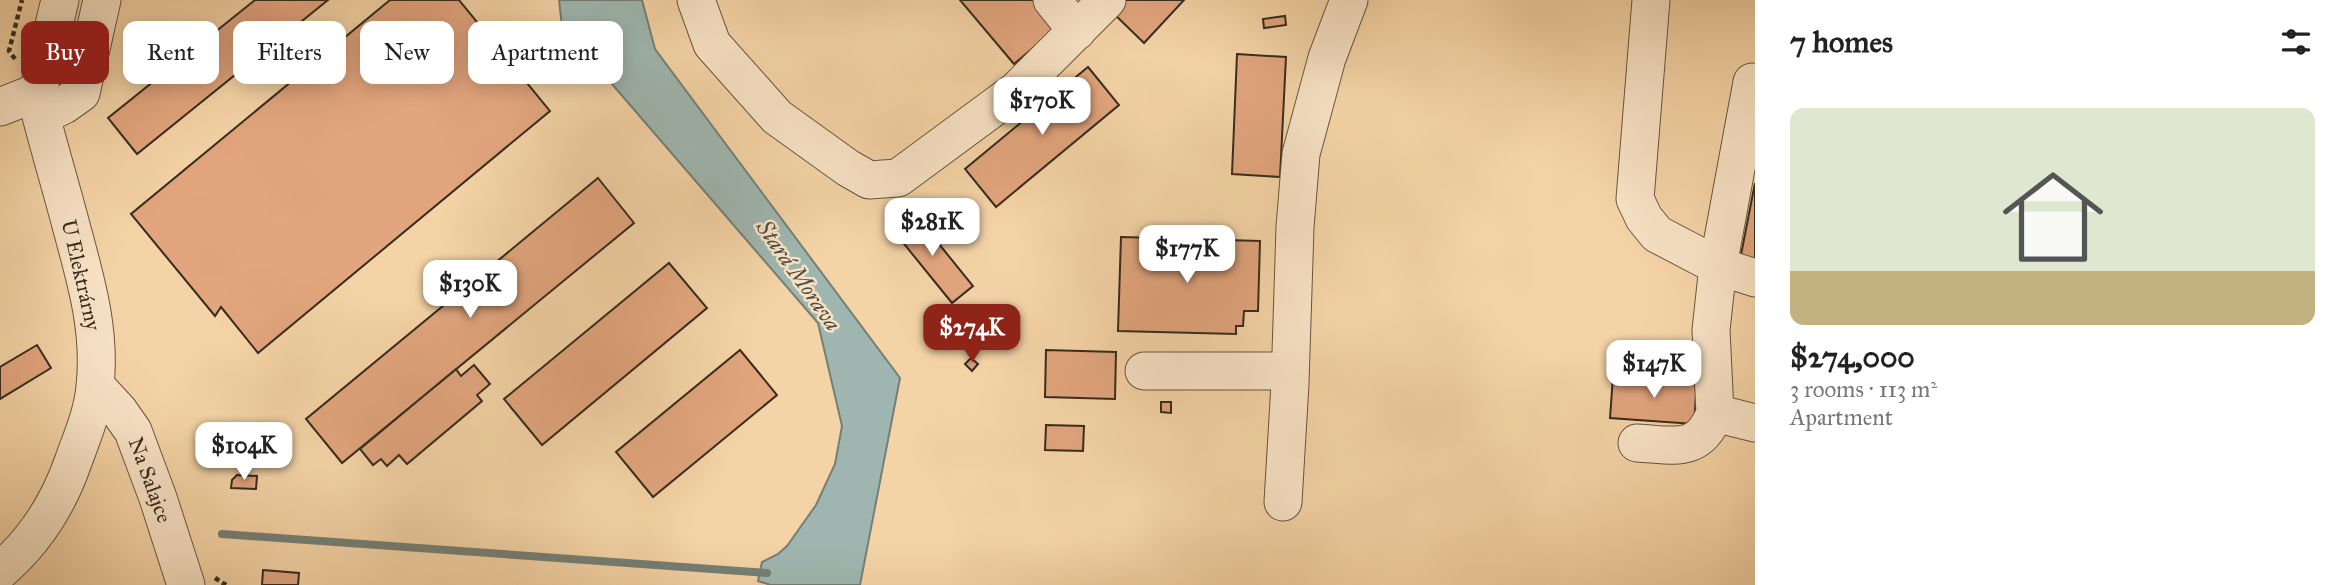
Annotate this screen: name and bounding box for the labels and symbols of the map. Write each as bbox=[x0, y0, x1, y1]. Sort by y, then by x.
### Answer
pin: $170K bbox=[993, 78, 1091, 137]
pin: $281K bbox=[883, 198, 981, 258]
water label: Stará Morava bbox=[750, 213, 847, 336]
street label: U Elektrárny bbox=[56, 217, 107, 334]
pin: $177K bbox=[1138, 226, 1236, 285]
pin: $130K bbox=[421, 260, 519, 320]
pin: $274K bbox=[923, 304, 1021, 364]
pin: $147K bbox=[1605, 340, 1703, 400]
pin: $104K bbox=[195, 422, 293, 482]
street label: Na Salajce bbox=[123, 434, 178, 526]

